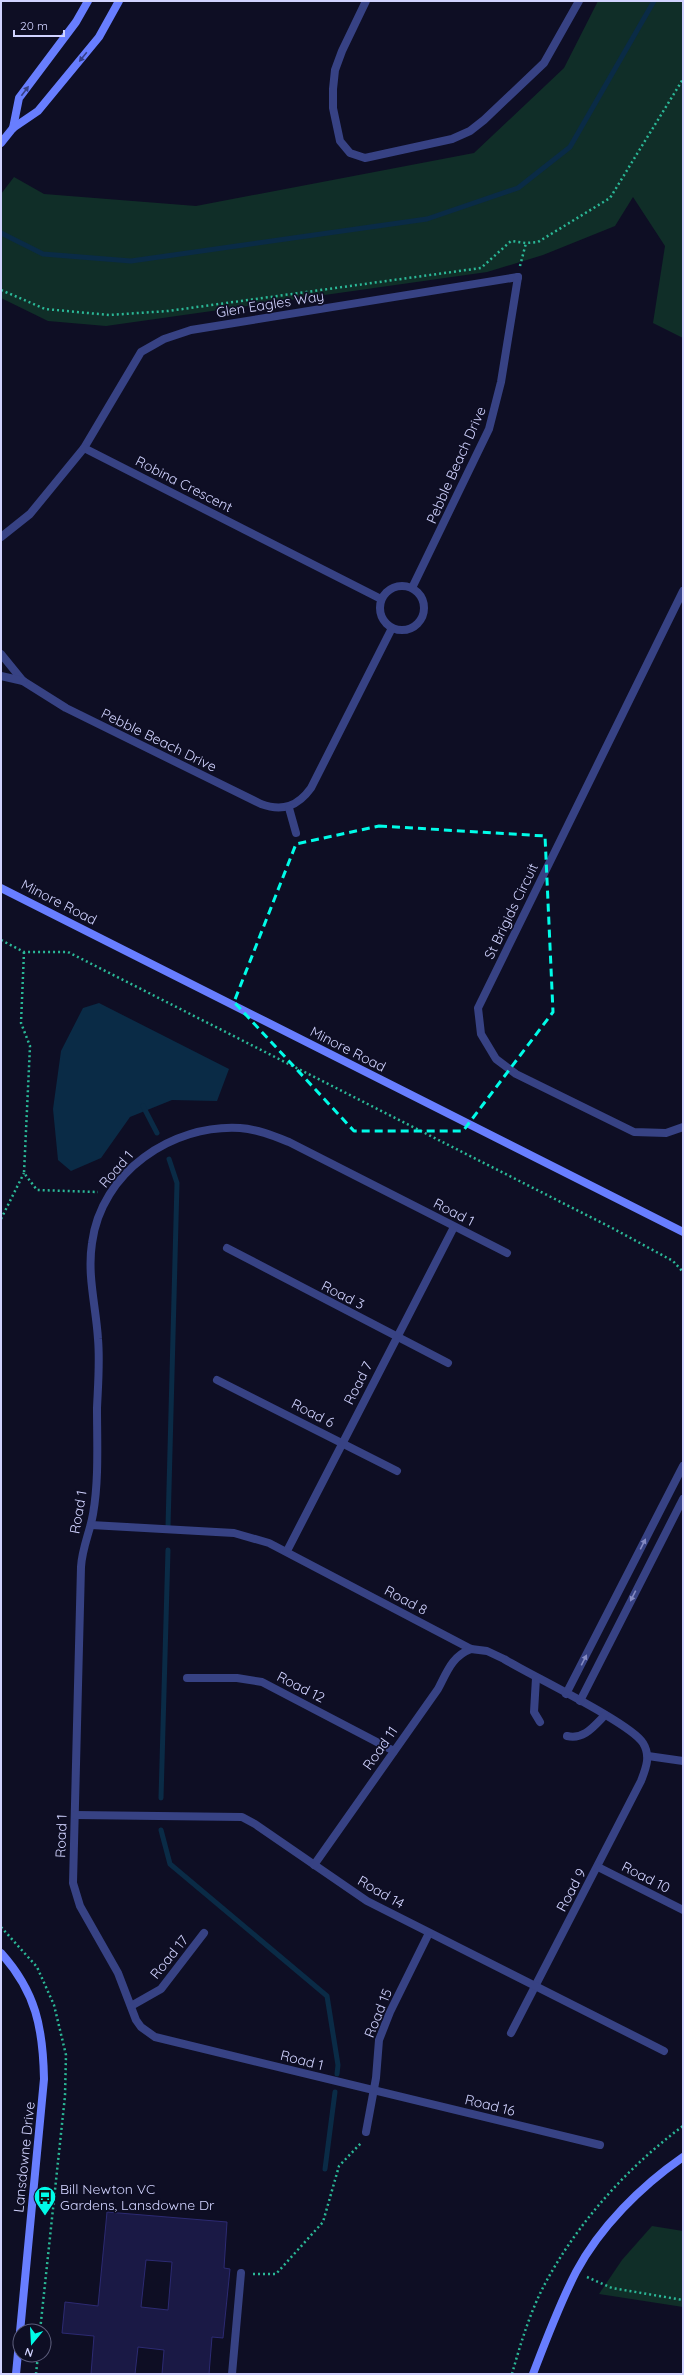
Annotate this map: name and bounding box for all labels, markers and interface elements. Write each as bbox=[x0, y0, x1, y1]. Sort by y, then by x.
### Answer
scale bar bbox=[14, 12, 64, 38]
text: 20 m bbox=[20, 18, 48, 33]
one-way arrow bbox=[78, 51, 87, 62]
one-way arrow bbox=[20, 86, 29, 97]
street label: Glen Eagles Way bbox=[215, 287, 325, 321]
street label: Pebble Beach Drive bbox=[422, 404, 490, 526]
street label: Robina Crescent bbox=[133, 452, 236, 516]
street label: Pebble Beach Drive bbox=[98, 704, 220, 776]
street label: St Brigids Circuit bbox=[480, 860, 542, 962]
street label: Minore Road bbox=[18, 875, 100, 929]
street label: Minore Road bbox=[307, 1022, 389, 1076]
street label: Road 1 bbox=[95, 1147, 137, 1191]
street label: Road 1 bbox=[430, 1194, 478, 1230]
street label: Road 3 bbox=[318, 1277, 368, 1313]
street label: Road 7 bbox=[340, 1359, 376, 1407]
street label: Road 6 bbox=[288, 1395, 338, 1432]
street label: Road 1 bbox=[65, 1489, 91, 1535]
one-way arrow bbox=[640, 1538, 646, 1550]
street label: Road 8 bbox=[381, 1581, 431, 1619]
one-way arrow bbox=[630, 1590, 636, 1602]
one-way arrow bbox=[581, 1654, 587, 1665]
street label: Road 12 bbox=[274, 1667, 328, 1707]
street label: Road 11 bbox=[359, 1723, 401, 1773]
street label: Road 1 bbox=[51, 1814, 71, 1858]
street label: Road 10 bbox=[619, 1857, 673, 1897]
street label: Road 9 bbox=[552, 1865, 590, 1915]
street label: Road 14 bbox=[354, 1871, 408, 1913]
street label: Road 17 bbox=[146, 1932, 192, 1982]
street label: Road 15 bbox=[360, 1986, 396, 2040]
street label: Road 1 bbox=[279, 2046, 325, 2074]
street label: Road 16 bbox=[463, 2090, 517, 2120]
street label: Lansdowne Drive bbox=[9, 2100, 39, 2213]
place label: Bill Newton VC Gardens, Lansdowne Dr bbox=[60, 2180, 215, 2214]
bus stop icon: Bill Newton VC Gardens, Lansdowne Dr bbox=[32, 2184, 58, 2217]
north arrow bbox=[12, 2323, 52, 2363]
text: N bbox=[23, 2345, 35, 2360]

